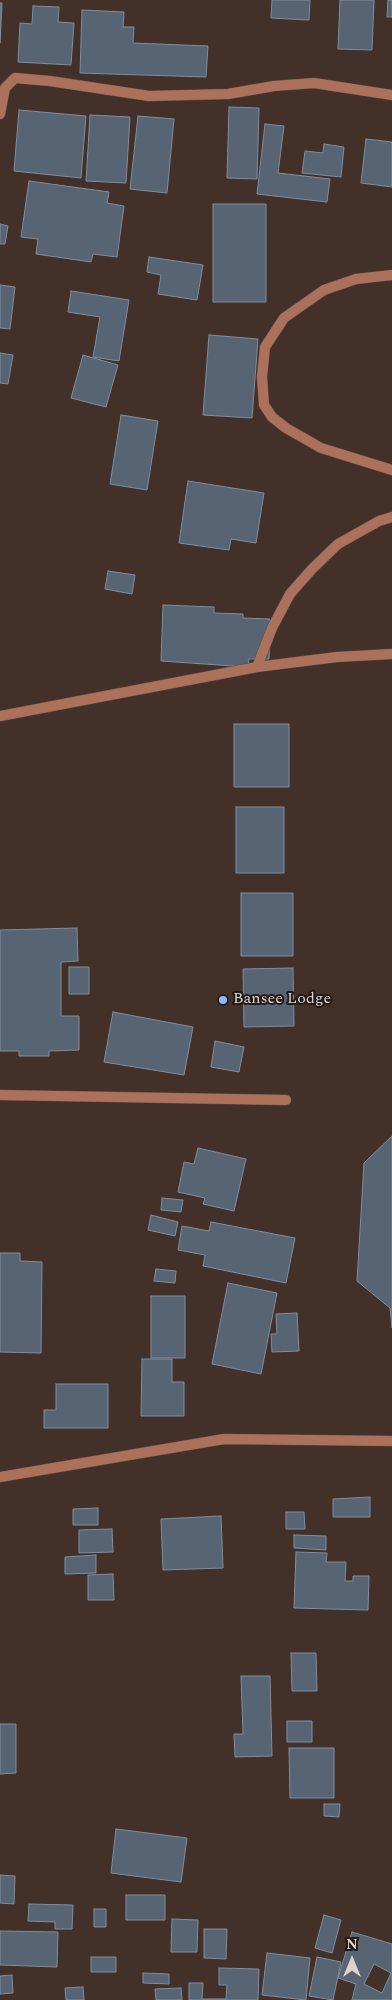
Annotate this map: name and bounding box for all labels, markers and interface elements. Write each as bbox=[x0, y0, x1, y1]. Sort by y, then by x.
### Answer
place label: Bansee Lodge bbox=[233, 990, 331, 1010]
marker: Bansee Lodge bbox=[217, 994, 229, 1006]
text: N bbox=[346, 1934, 358, 1955]
north arrow bbox=[327, 1935, 377, 1985]

